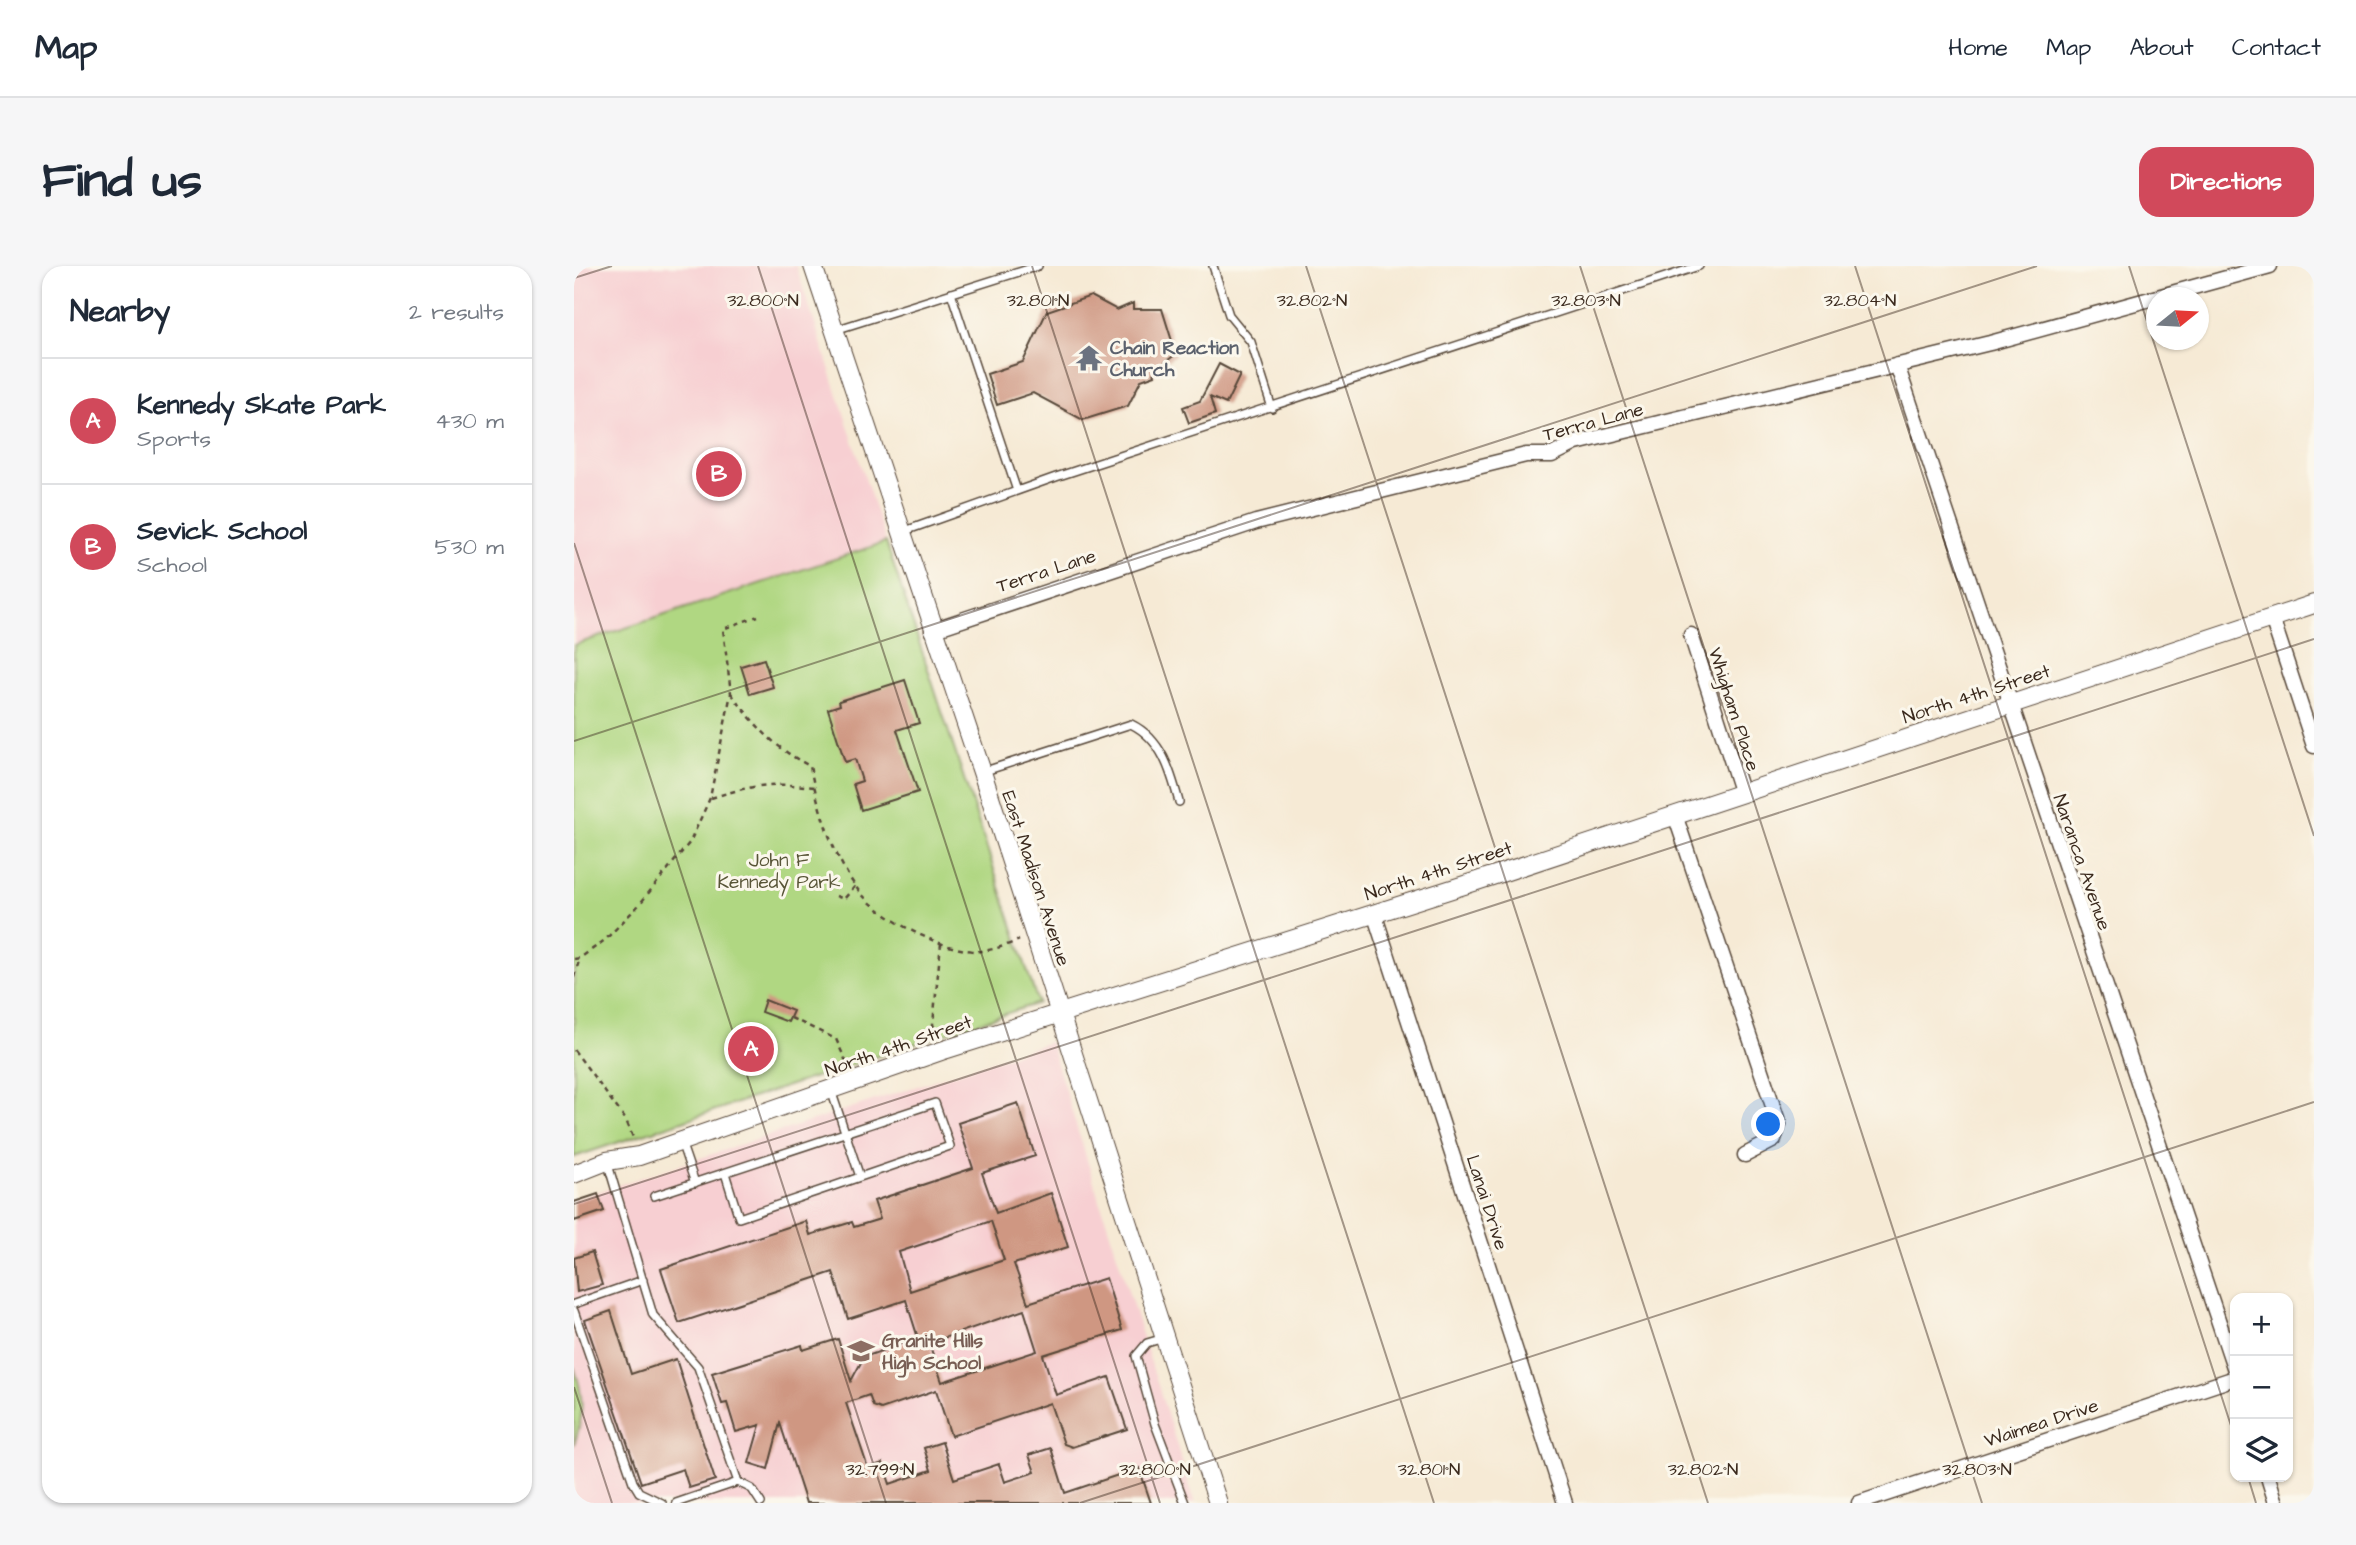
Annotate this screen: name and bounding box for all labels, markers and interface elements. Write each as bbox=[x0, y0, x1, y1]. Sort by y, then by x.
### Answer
text: Map bbox=[35, 25, 97, 71]
text: Home bbox=[1948, 31, 2008, 65]
text: Map bbox=[2046, 31, 2091, 65]
text: About bbox=[2129, 31, 2194, 65]
text: Contact bbox=[2232, 31, 2321, 65]
button: Directions bbox=[2139, 147, 2314, 217]
text: Find us bbox=[42, 148, 202, 216]
north arrow bbox=[2146, 287, 2209, 350]
text: 32.800°N bbox=[727, 288, 799, 313]
text: 32.801°N bbox=[1007, 288, 1069, 313]
text: 32.802°N bbox=[1277, 288, 1347, 313]
text: 32.803°N bbox=[1551, 288, 1621, 313]
text: 32.804°N bbox=[1824, 288, 1896, 313]
text: Nearby bbox=[70, 291, 170, 333]
text: 2 results bbox=[409, 296, 504, 328]
place label: Chain Reaction Church bbox=[1110, 335, 1239, 384]
temple icon: Chain Reaction Church bbox=[1074, 343, 1104, 373]
text: Kennedy Skate Park bbox=[137, 387, 386, 423]
street label: Terra Lane bbox=[1540, 396, 1647, 449]
text: A bbox=[86, 405, 100, 437]
text: 430 m bbox=[435, 405, 504, 437]
text: Sports bbox=[137, 423, 211, 455]
pin: B bbox=[696, 448, 742, 500]
text: Sevick School bbox=[137, 513, 307, 549]
text: B bbox=[85, 531, 101, 563]
text: 530 m bbox=[434, 531, 504, 563]
street label: Terra Lane bbox=[993, 543, 1100, 600]
text: School bbox=[137, 549, 207, 581]
street label: Whigham Place bbox=[1700, 644, 1766, 775]
street label: North 4th Street bbox=[1899, 658, 2054, 731]
street label: East Madison Avenue bbox=[994, 787, 1077, 970]
street label: Naranca Avenue bbox=[2046, 791, 2118, 934]
street label: North 4th Street bbox=[1361, 835, 1516, 908]
park label: John F Kennedy Park bbox=[718, 847, 841, 897]
street label: North 4th Street bbox=[821, 1008, 976, 1084]
pin: A bbox=[728, 1023, 774, 1075]
your location bbox=[1751, 1107, 1785, 1141]
street label: Lanai Drive bbox=[1459, 1152, 1515, 1253]
map controls bbox=[2230, 1293, 2293, 1482]
button: + bbox=[2230, 1293, 2293, 1356]
place label: Granite Hills High School bbox=[882, 1328, 984, 1378]
school or university icon: Granite Hills High School bbox=[846, 1336, 876, 1366]
button: − bbox=[2230, 1356, 2293, 1419]
street label: Waimea Drive bbox=[1981, 1392, 2102, 1455]
button: layers bbox=[2230, 1419, 2293, 1482]
text: 32.799°N bbox=[846, 1457, 914, 1482]
text: 32.800°N bbox=[1119, 1457, 1191, 1482]
text: 32.801°N bbox=[1398, 1457, 1460, 1482]
text: 32.802°N bbox=[1668, 1457, 1738, 1482]
text: 32.803°N bbox=[1942, 1457, 2012, 1482]

